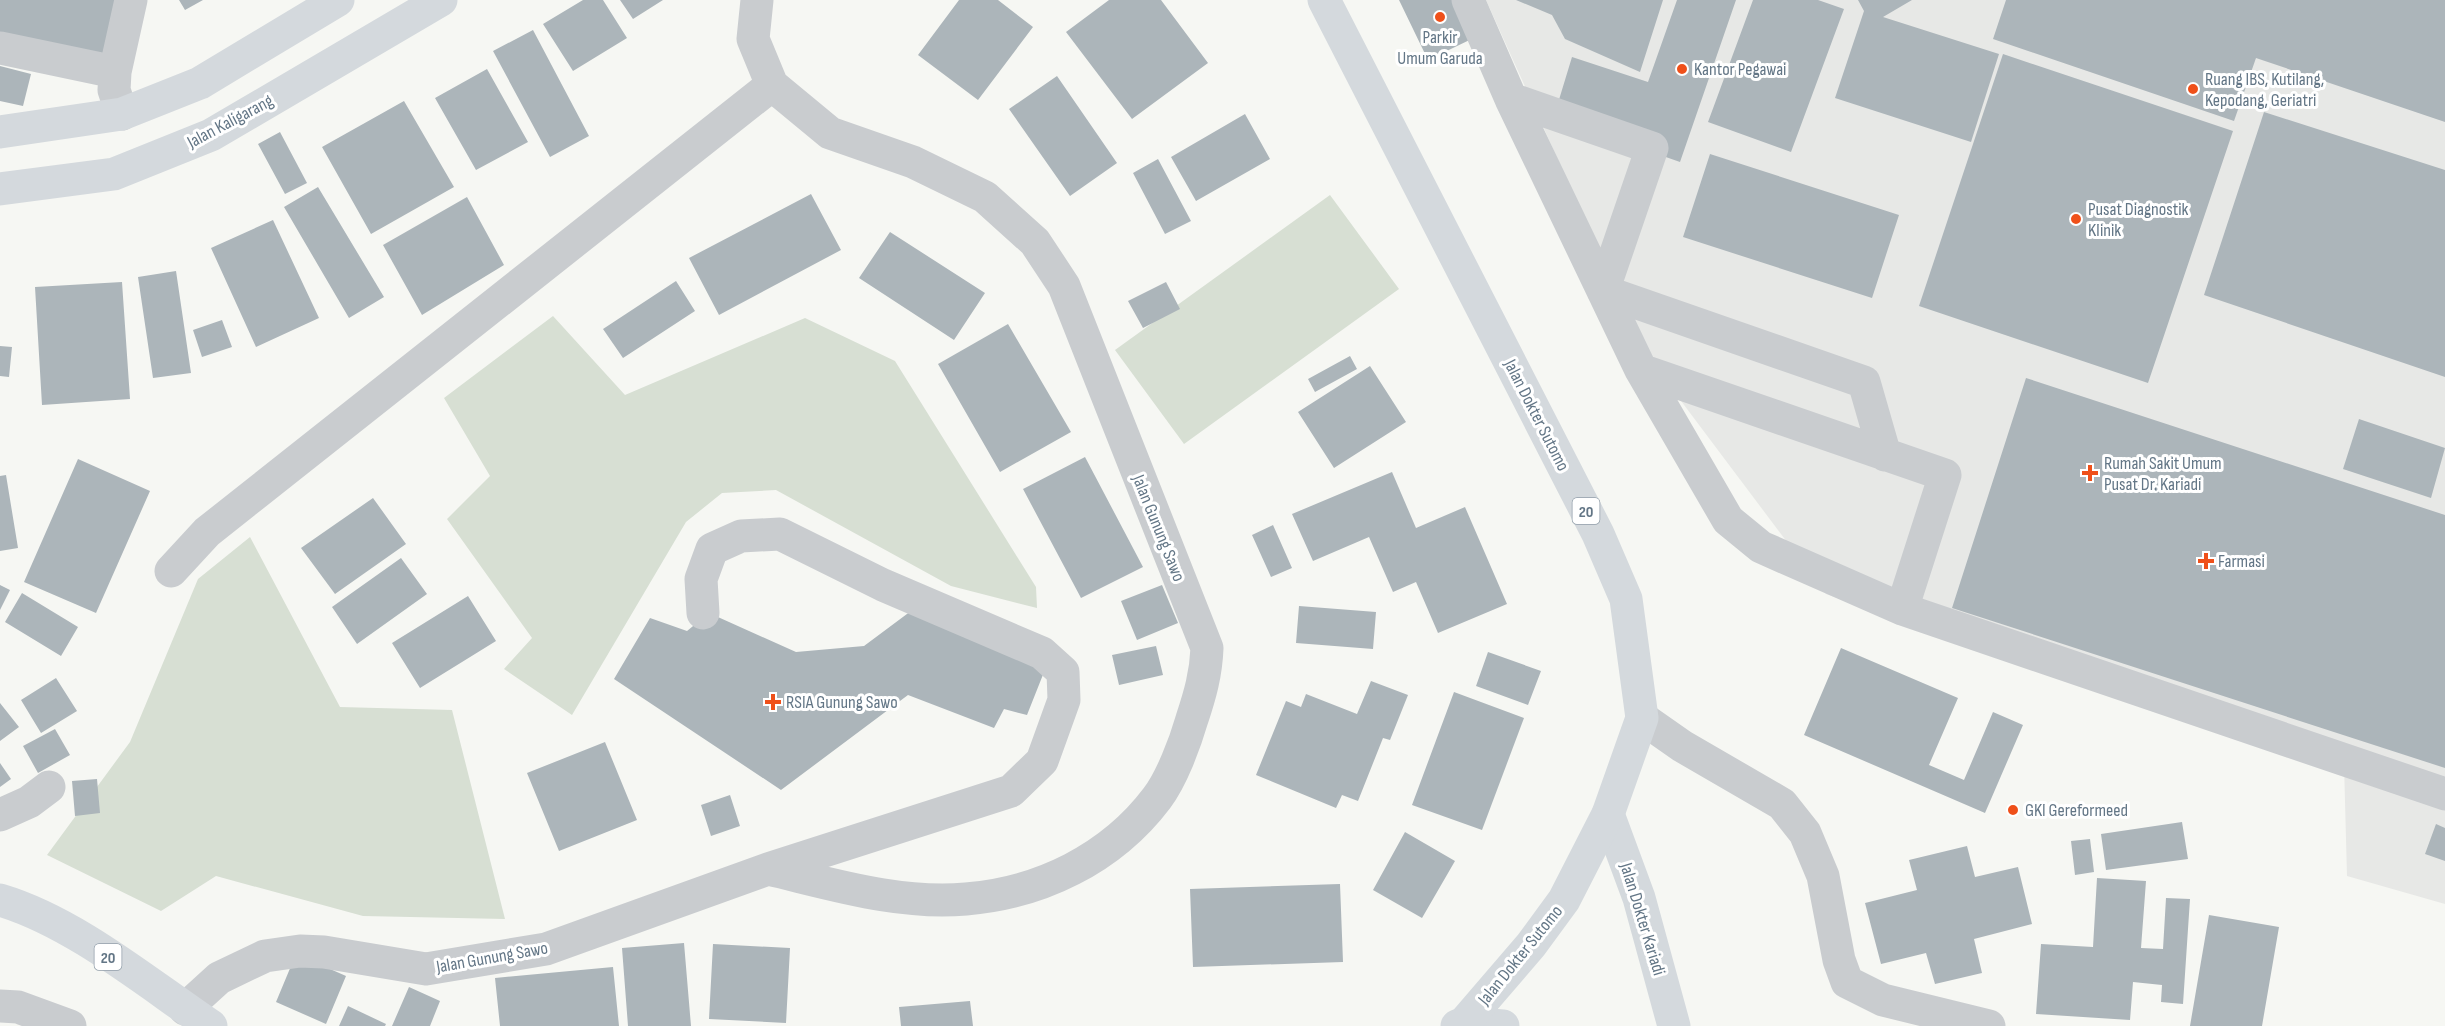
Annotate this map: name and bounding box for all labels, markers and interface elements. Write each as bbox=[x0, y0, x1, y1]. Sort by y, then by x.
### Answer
marker: Parkir Umum Garuda bbox=[1433, 10, 1447, 24]
place label: Parkir Umum Garuda bbox=[1397, 27, 1483, 69]
place label: Kantor Pegawai bbox=[1694, 59, 1786, 80]
marker: Kantor Pegawai bbox=[1675, 62, 1689, 76]
place label: Ruang IBS, Kutilang, Kepodang, Geriatri bbox=[2205, 69, 2324, 111]
marker: Ruang IBS, Kutilang, Kepodang, Geriatri bbox=[2186, 82, 2200, 96]
street label: Jalan Kaligarang bbox=[183, 90, 277, 153]
place label: Pusat Diagnostik Klinik bbox=[2088, 199, 2189, 241]
marker: Pusat Diagnostik Klinik bbox=[2069, 212, 2083, 226]
street label: Jalan Dokter Sutomo bbox=[1499, 355, 1574, 475]
place label: Rumah Sakit Umum Pusat Dr. Kariadi bbox=[2104, 453, 2222, 495]
marker: Rumah Sakit Umum Pusat Dr. Kariadi bbox=[2081, 464, 2099, 482]
street label: Jalan Gunung Sawo bbox=[1127, 471, 1189, 585]
road number: 20 bbox=[1572, 498, 1600, 524]
place label: Farmasi bbox=[2218, 551, 2265, 572]
marker: Farmasi bbox=[2199, 554, 2213, 568]
place label: RSIA Gunung Sawo bbox=[786, 692, 898, 713]
marker: RSIA Gunung Sawo bbox=[764, 693, 782, 711]
place label: GKI Gereformeed bbox=[2025, 800, 2128, 821]
marker: GKI Gereformeed bbox=[2006, 803, 2020, 817]
street label: Jalan Dokter Kariadi bbox=[1615, 859, 1670, 978]
street label: Jalan Dokter Sutomo bbox=[1473, 901, 1567, 1010]
street label: Jalan Gunung Sawo bbox=[434, 937, 550, 978]
road number: 20 bbox=[94, 944, 122, 970]

